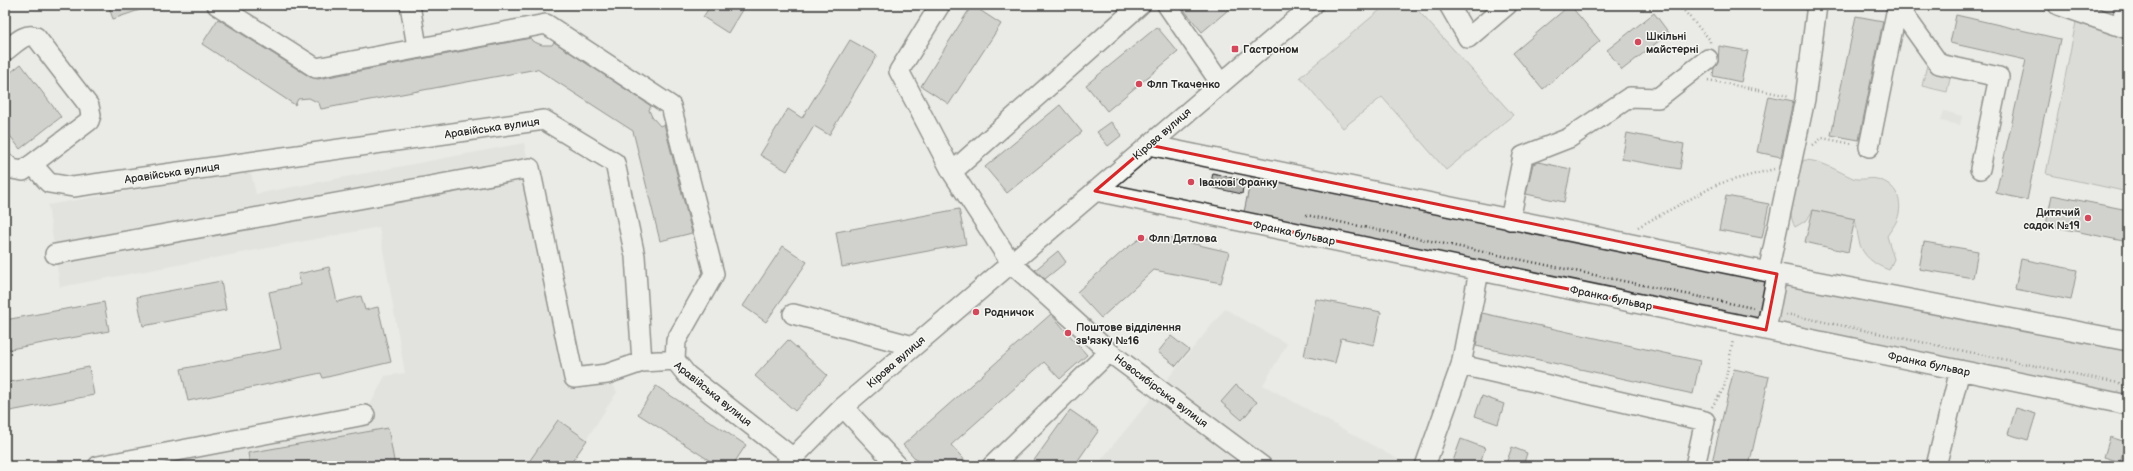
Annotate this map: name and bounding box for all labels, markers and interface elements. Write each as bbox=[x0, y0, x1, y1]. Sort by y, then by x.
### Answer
place label: Шкільні майстерні bbox=[1646, 30, 1699, 56]
marker: Шкільні майстерні bbox=[1633, 37, 1643, 47]
place label: Гастроном bbox=[1243, 43, 1299, 56]
marker: Гастроном bbox=[1230, 44, 1240, 54]
place label: Флп Ткаченко bbox=[1147, 78, 1220, 91]
marker: Флп Ткаченко bbox=[1134, 79, 1144, 89]
street label: Кірова вулиця bbox=[1130, 105, 1194, 163]
street label: Аравійська вулиця bbox=[443, 115, 540, 141]
street label: Аравійська вулиця bbox=[123, 160, 220, 186]
place label: Іванові Франку bbox=[1199, 176, 1278, 189]
marker: Іванові Франку bbox=[1186, 177, 1196, 187]
place label: Дитячий садок №19 bbox=[2023, 206, 2080, 232]
marker: Дитячий садок №19 bbox=[2083, 213, 2093, 223]
street label: Франка бульвар bbox=[1252, 218, 1337, 248]
place label: Флп Дятлова bbox=[1149, 232, 1217, 245]
marker: Флп Дятлова bbox=[1136, 233, 1146, 243]
street label: Франка бульвар bbox=[1569, 283, 1654, 313]
place label: Родничок bbox=[984, 306, 1034, 319]
marker: Родничок bbox=[971, 307, 981, 317]
place label: Поштове відділення зв'язку №16 bbox=[1076, 321, 1181, 347]
marker: Поштове відділення зв'язку №16 bbox=[1063, 328, 1073, 338]
street label: Кірова вулиця bbox=[864, 333, 928, 391]
street label: Франка бульвар bbox=[1887, 349, 1972, 379]
street label: Новосибірська вулиця bbox=[1112, 352, 1210, 430]
street label: Аравійська вулиця bbox=[671, 358, 754, 429]

